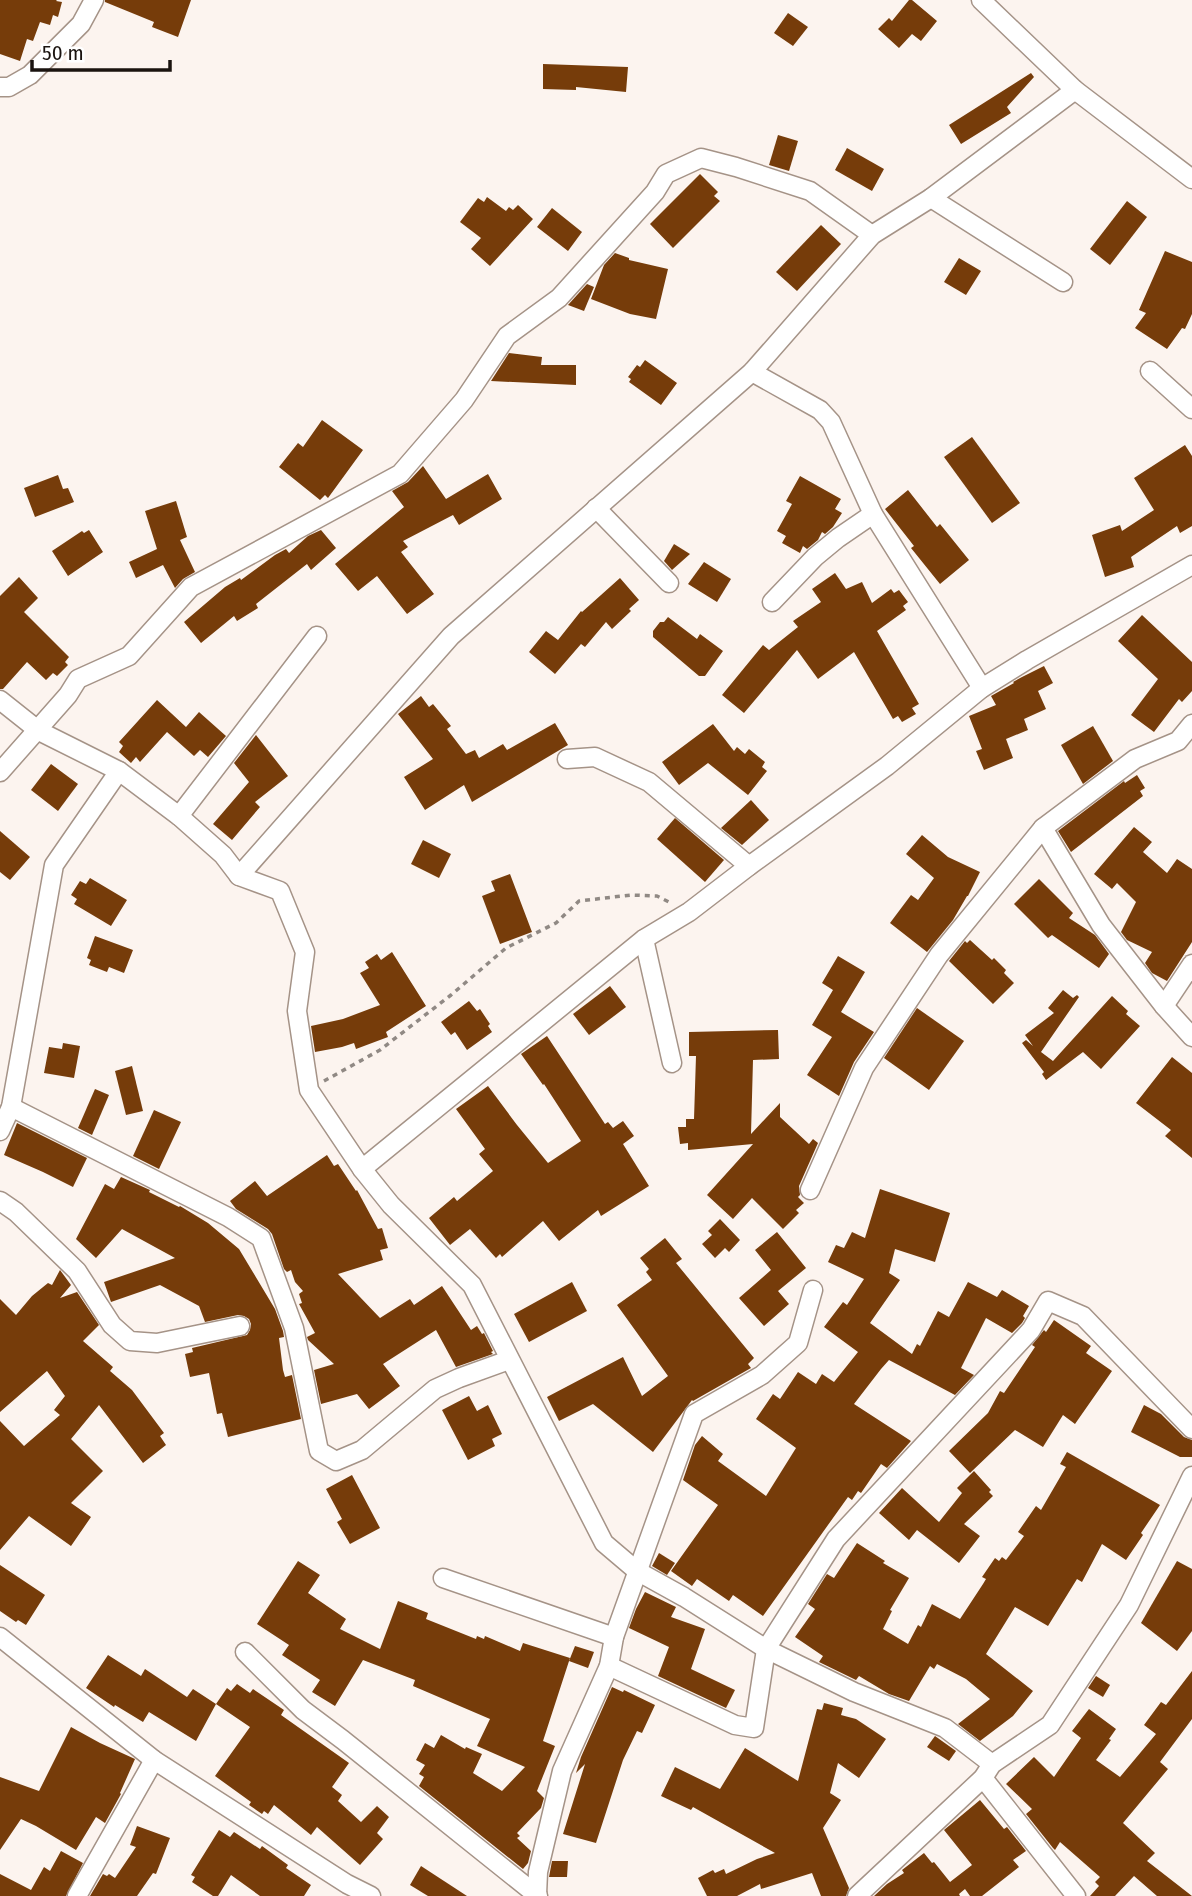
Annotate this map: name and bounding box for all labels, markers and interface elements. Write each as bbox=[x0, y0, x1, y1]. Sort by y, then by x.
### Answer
scale bar bbox=[32, 28, 170, 72]
text: 50 m bbox=[42, 40, 84, 66]

